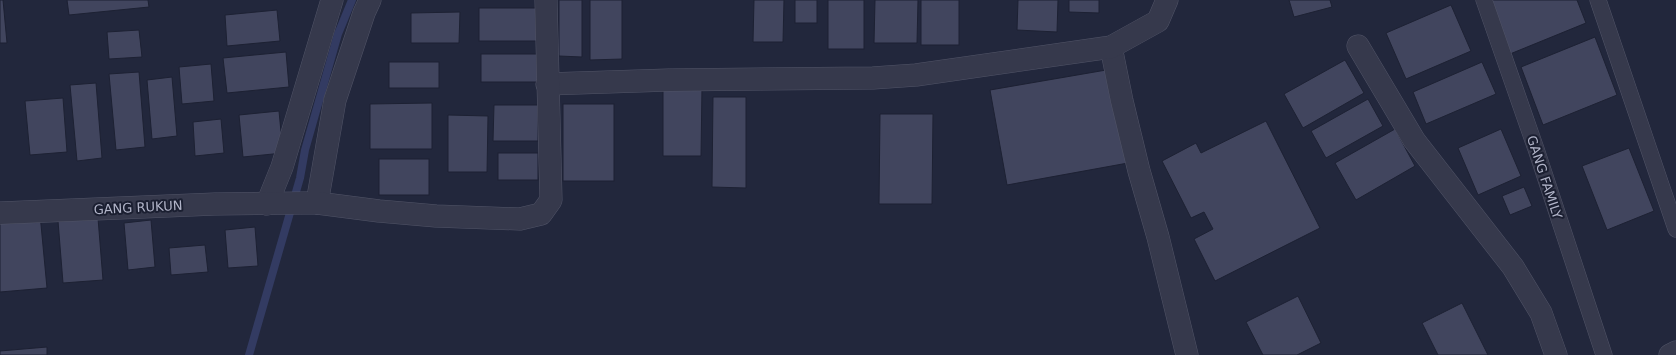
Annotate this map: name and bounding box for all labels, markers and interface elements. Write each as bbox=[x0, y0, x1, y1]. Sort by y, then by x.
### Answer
street label: GANG FAMILY bbox=[1524, 134, 1565, 221]
street label: GANG RUKUN bbox=[93, 198, 183, 217]

